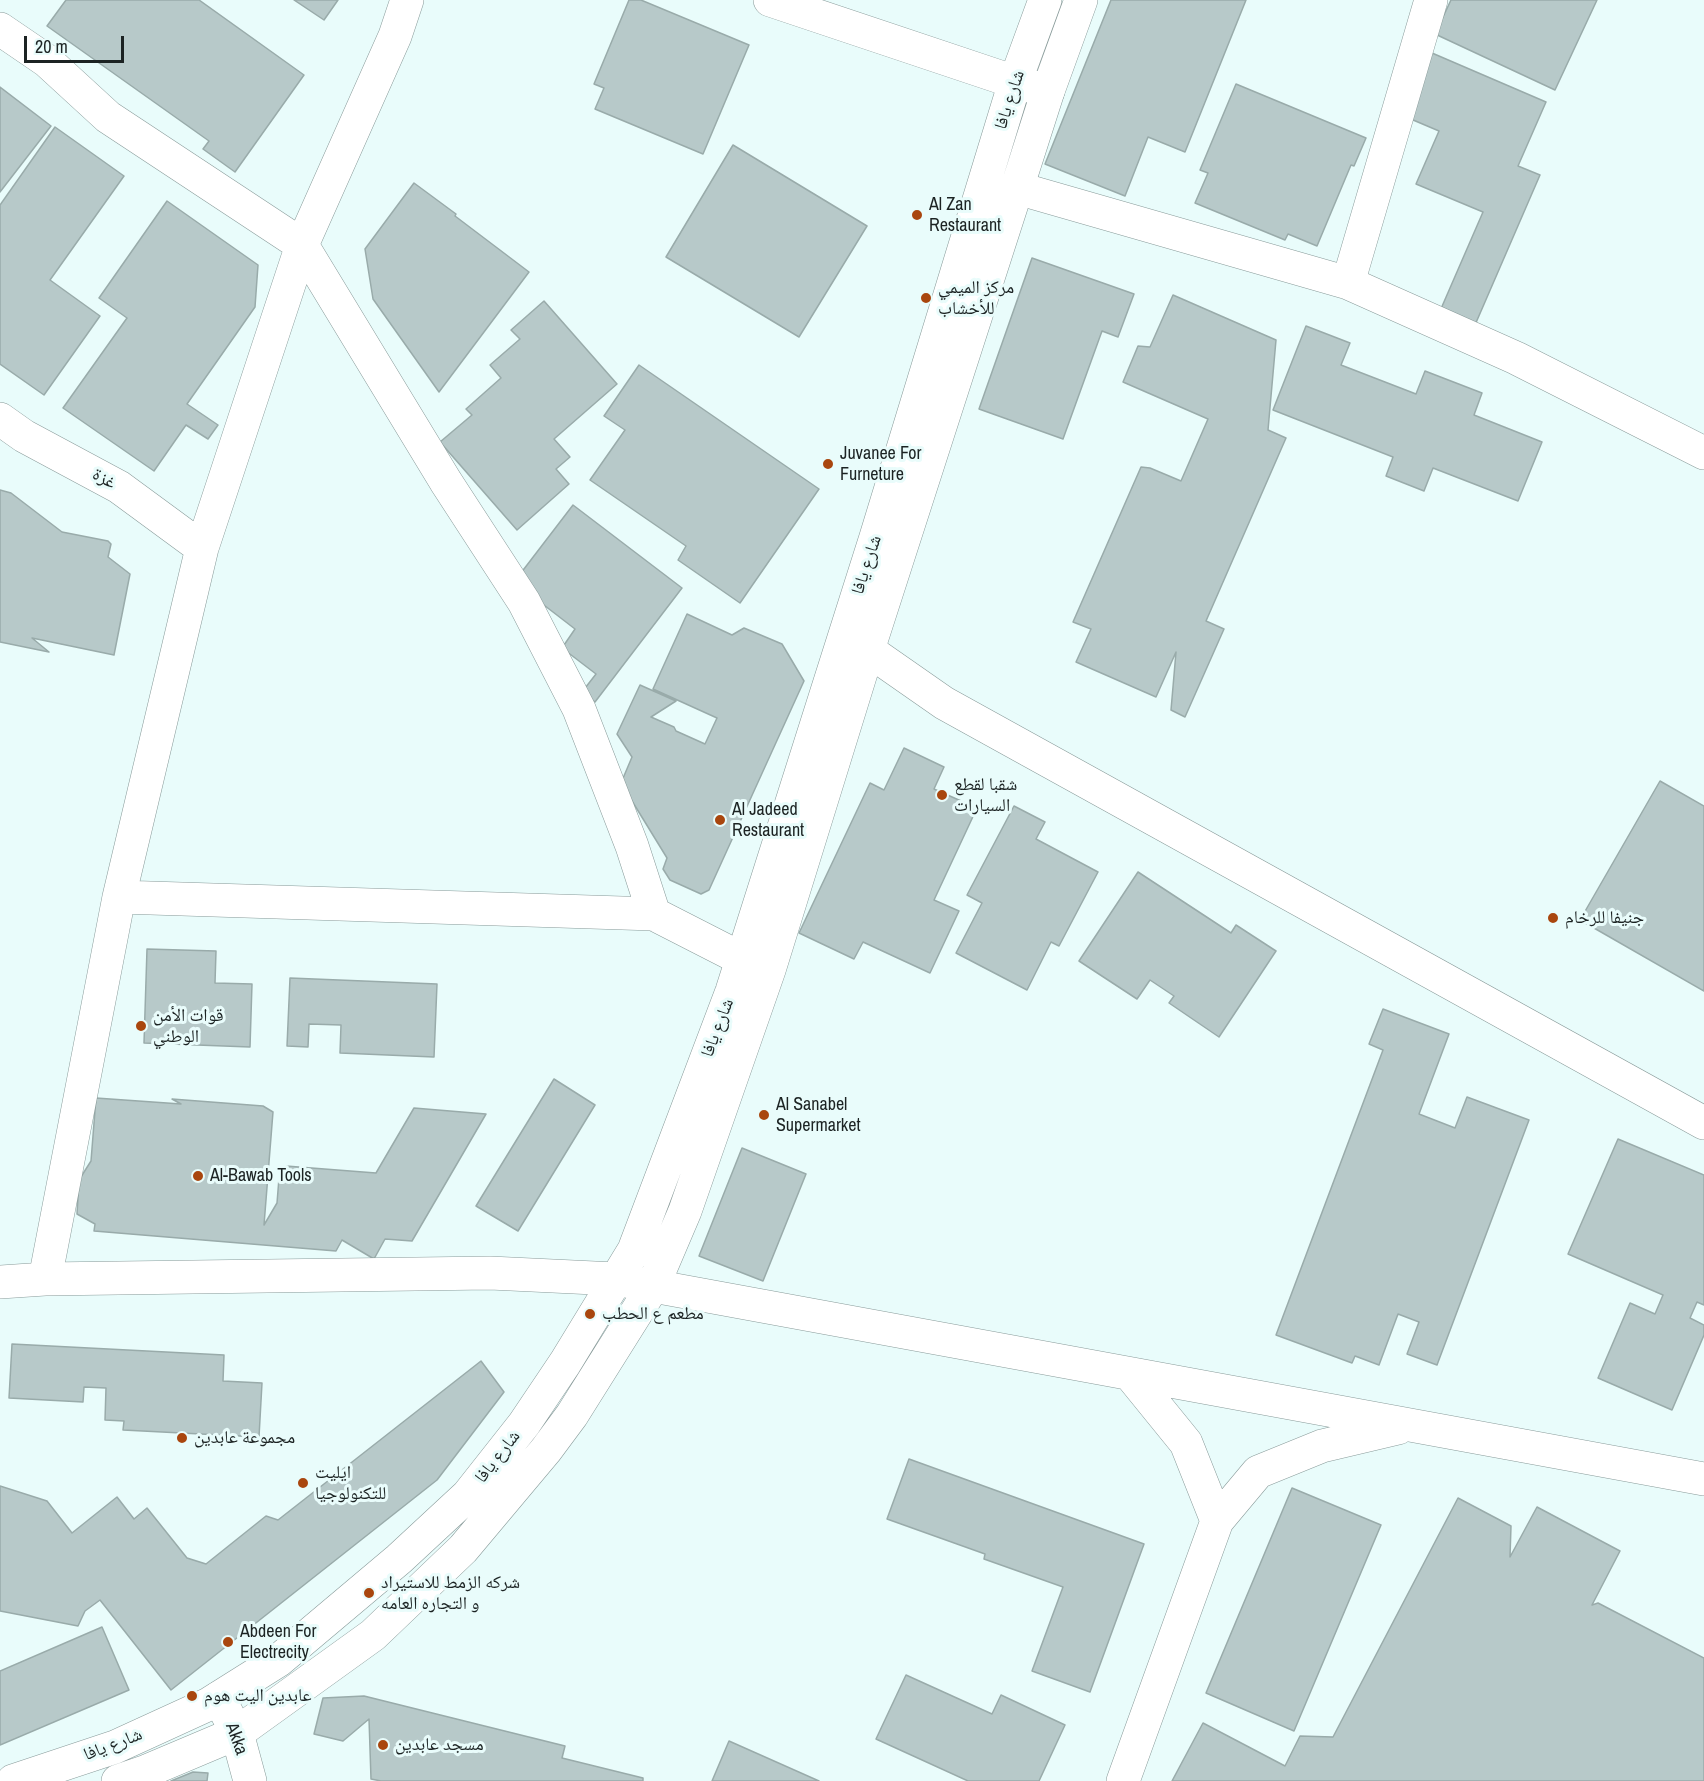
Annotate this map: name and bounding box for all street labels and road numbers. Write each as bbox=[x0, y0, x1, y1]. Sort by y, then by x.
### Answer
street label: شارع يافا bbox=[990, 68, 1030, 132]
street label: غزة bbox=[88, 464, 120, 494]
street label: شارع يافا bbox=[847, 533, 887, 597]
street label: شارع يافا bbox=[697, 996, 739, 1060]
street label: شارع يافا bbox=[471, 1426, 525, 1488]
street label: Akka bbox=[220, 1720, 252, 1758]
street label: شارع يافا bbox=[81, 1724, 145, 1766]

